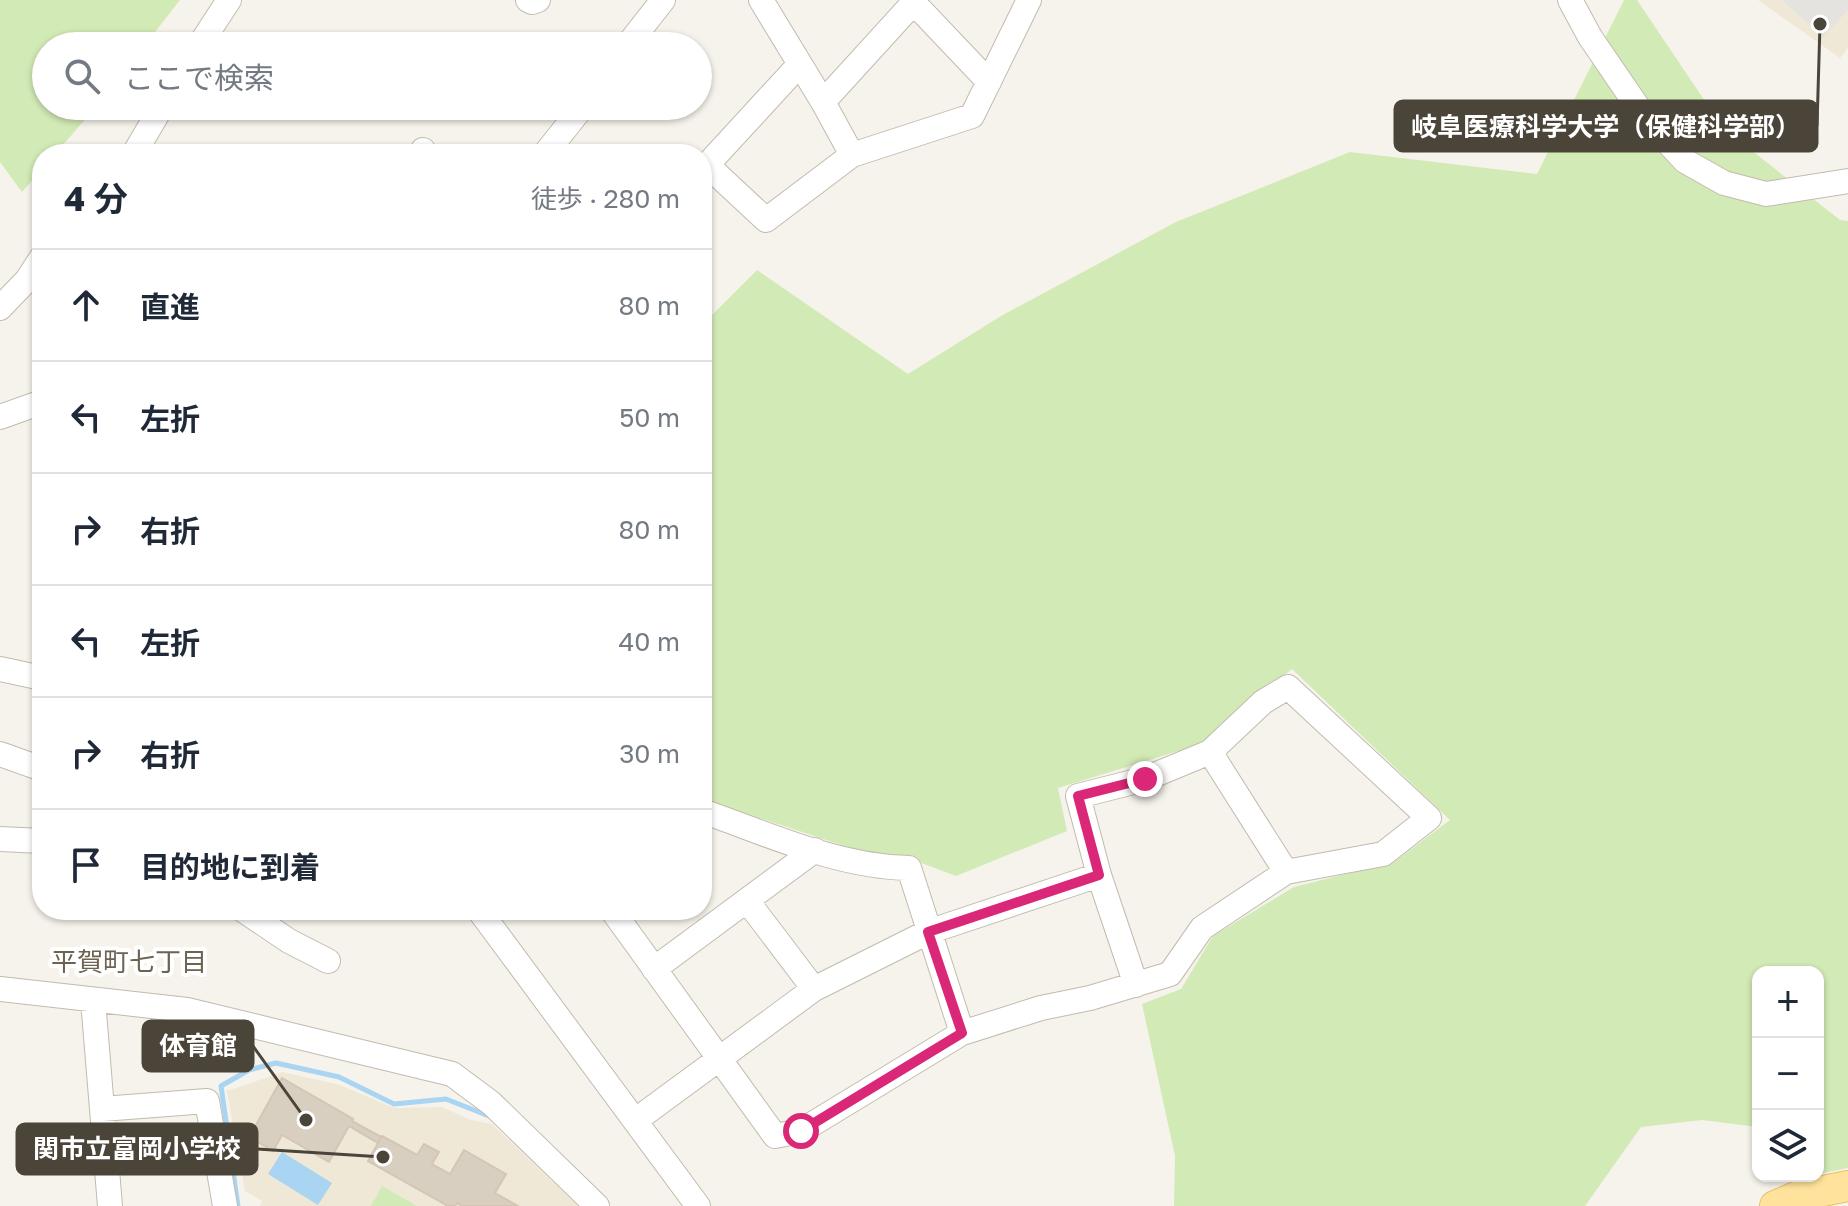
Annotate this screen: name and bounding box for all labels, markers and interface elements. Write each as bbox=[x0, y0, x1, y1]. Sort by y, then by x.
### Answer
search box bbox=[32, 32, 712, 120]
icon: search bbox=[60, 54, 104, 98]
text: ここで検索 bbox=[124, 60, 274, 96]
callout: 岐阜医療科学大学（保健科学部） bbox=[1395, 101, 1817, 151]
text: 岐阜医療科学大学（保健科学部） bbox=[1411, 111, 1801, 142]
text: 4 分 bbox=[64, 178, 128, 218]
text: 徒歩 · 280 m bbox=[531, 183, 680, 214]
icon: ahead bbox=[64, 283, 108, 327]
text: 直進 bbox=[140, 289, 200, 325]
text: 80 m bbox=[619, 290, 680, 321]
icon: left bbox=[64, 395, 108, 439]
text: 左折 bbox=[140, 401, 200, 437]
text: 50 m bbox=[619, 402, 680, 433]
icon: right bbox=[64, 507, 108, 551]
text: 右折 bbox=[140, 513, 200, 549]
text: 80 m bbox=[619, 514, 680, 545]
icon: left bbox=[64, 619, 108, 663]
text: 左折 bbox=[140, 625, 200, 661]
text: 40 m bbox=[619, 626, 680, 657]
icon: right bbox=[64, 731, 108, 775]
text: 右折 bbox=[140, 737, 200, 773]
text: 30 m bbox=[619, 738, 680, 769]
route end bbox=[1127, 761, 1163, 797]
icon: arrive bbox=[64, 843, 108, 887]
text: 目的地に到着 bbox=[140, 849, 320, 885]
district label: 平賀町七丁目 bbox=[51, 946, 207, 977]
map controls bbox=[1752, 966, 1824, 1182]
button: + bbox=[1752, 966, 1824, 1038]
callout: 体育館 bbox=[143, 1021, 253, 1071]
text: 体育館 bbox=[159, 1030, 237, 1061]
button: − bbox=[1752, 1038, 1824, 1110]
button: layers bbox=[1752, 1110, 1824, 1182]
route start bbox=[783, 1113, 819, 1149]
callout: 関市立富岡小学校 bbox=[17, 1124, 257, 1174]
text: 関市立富岡小学校 bbox=[33, 1133, 241, 1164]

